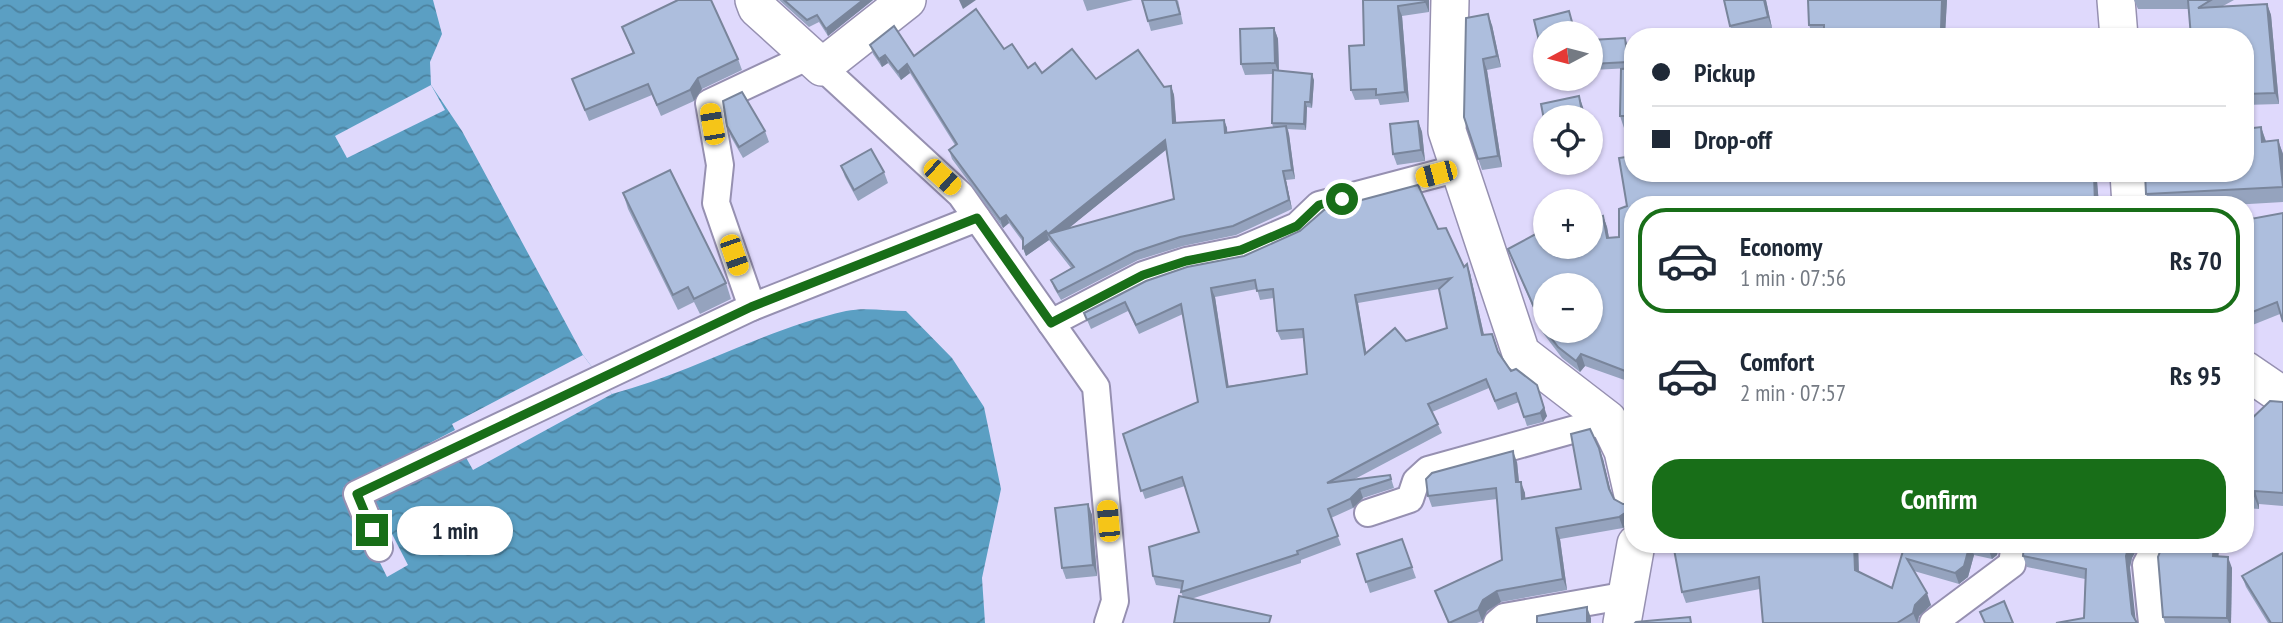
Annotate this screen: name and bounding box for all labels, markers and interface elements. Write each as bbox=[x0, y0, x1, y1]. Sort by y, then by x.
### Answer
north arrow bbox=[1533, 21, 1603, 91]
map controls bbox=[1533, 21, 1603, 343]
text: Pickup bbox=[1694, 56, 1755, 89]
car bbox=[699, 101, 726, 147]
button: locate bbox=[1533, 105, 1603, 175]
text: Drop-off bbox=[1694, 123, 1772, 156]
car bbox=[920, 155, 965, 199]
car bbox=[1413, 158, 1460, 190]
route start bbox=[1326, 183, 1358, 215]
button: + bbox=[1533, 189, 1603, 259]
icon: car bbox=[1656, 229, 1719, 292]
text: Economy bbox=[1740, 230, 1822, 263]
car bbox=[718, 232, 751, 278]
text: Rs 70 bbox=[2170, 244, 2222, 277]
text: 1 min · 07:56 bbox=[1740, 263, 1846, 292]
button: − bbox=[1533, 273, 1603, 343]
icon: car bbox=[1656, 344, 1719, 407]
text: Comfort bbox=[1740, 345, 1814, 378]
text: Rs 95 bbox=[2170, 359, 2222, 392]
text: 2 min · 07:57 bbox=[1740, 378, 1846, 407]
button: Confirm bbox=[1652, 459, 2226, 539]
car bbox=[1096, 499, 1121, 543]
callout: 1 min bbox=[396, 505, 512, 554]
route end bbox=[356, 514, 388, 546]
text: 1 min bbox=[432, 516, 478, 545]

